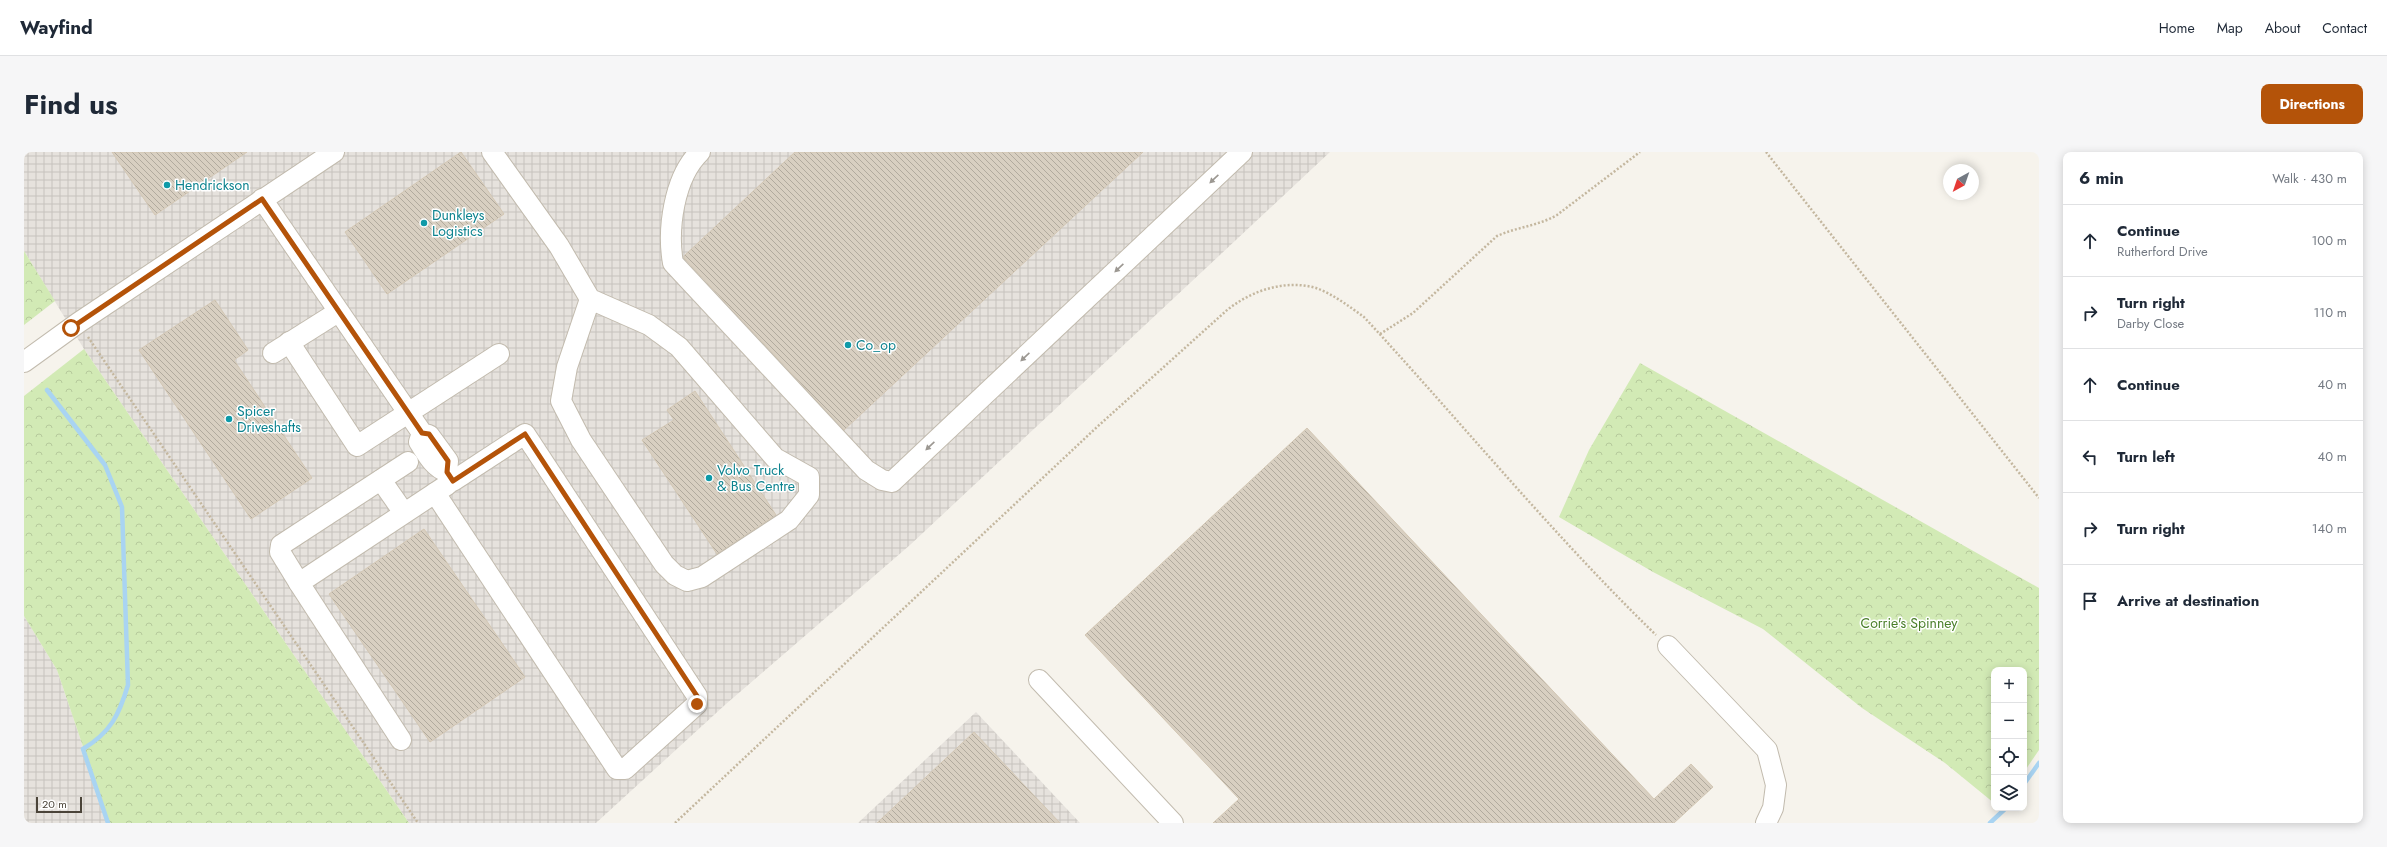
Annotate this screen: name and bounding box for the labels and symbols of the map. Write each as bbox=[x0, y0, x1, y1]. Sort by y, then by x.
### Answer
north arrow bbox=[1943, 164, 1979, 200]
one-way arrow bbox=[1209, 174, 1219, 184]
place label: Hendrickson bbox=[175, 175, 249, 195]
marker: Hendrickson bbox=[162, 180, 172, 190]
place label: Dunkleys Logistics bbox=[432, 205, 485, 241]
marker: Dunkleys Logistics bbox=[419, 218, 429, 228]
one-way arrow bbox=[1114, 263, 1124, 273]
route start bbox=[62, 319, 80, 337]
place label: Co_op bbox=[856, 335, 896, 355]
marker: Co_op bbox=[843, 340, 853, 350]
one-way arrow bbox=[1020, 352, 1029, 361]
place label: Spicer Driveshafts bbox=[237, 401, 301, 437]
marker: Spicer Driveshafts bbox=[224, 414, 234, 424]
one-way arrow bbox=[925, 441, 935, 451]
place label: Volvo Truck & Bus Centre bbox=[717, 460, 795, 496]
marker: Volvo Truck & Bus Centre bbox=[704, 473, 714, 483]
park label: Corrie's Spinney bbox=[1861, 613, 1958, 633]
route end bbox=[688, 695, 706, 713]
scale bar bbox=[36, 795, 82, 814]

